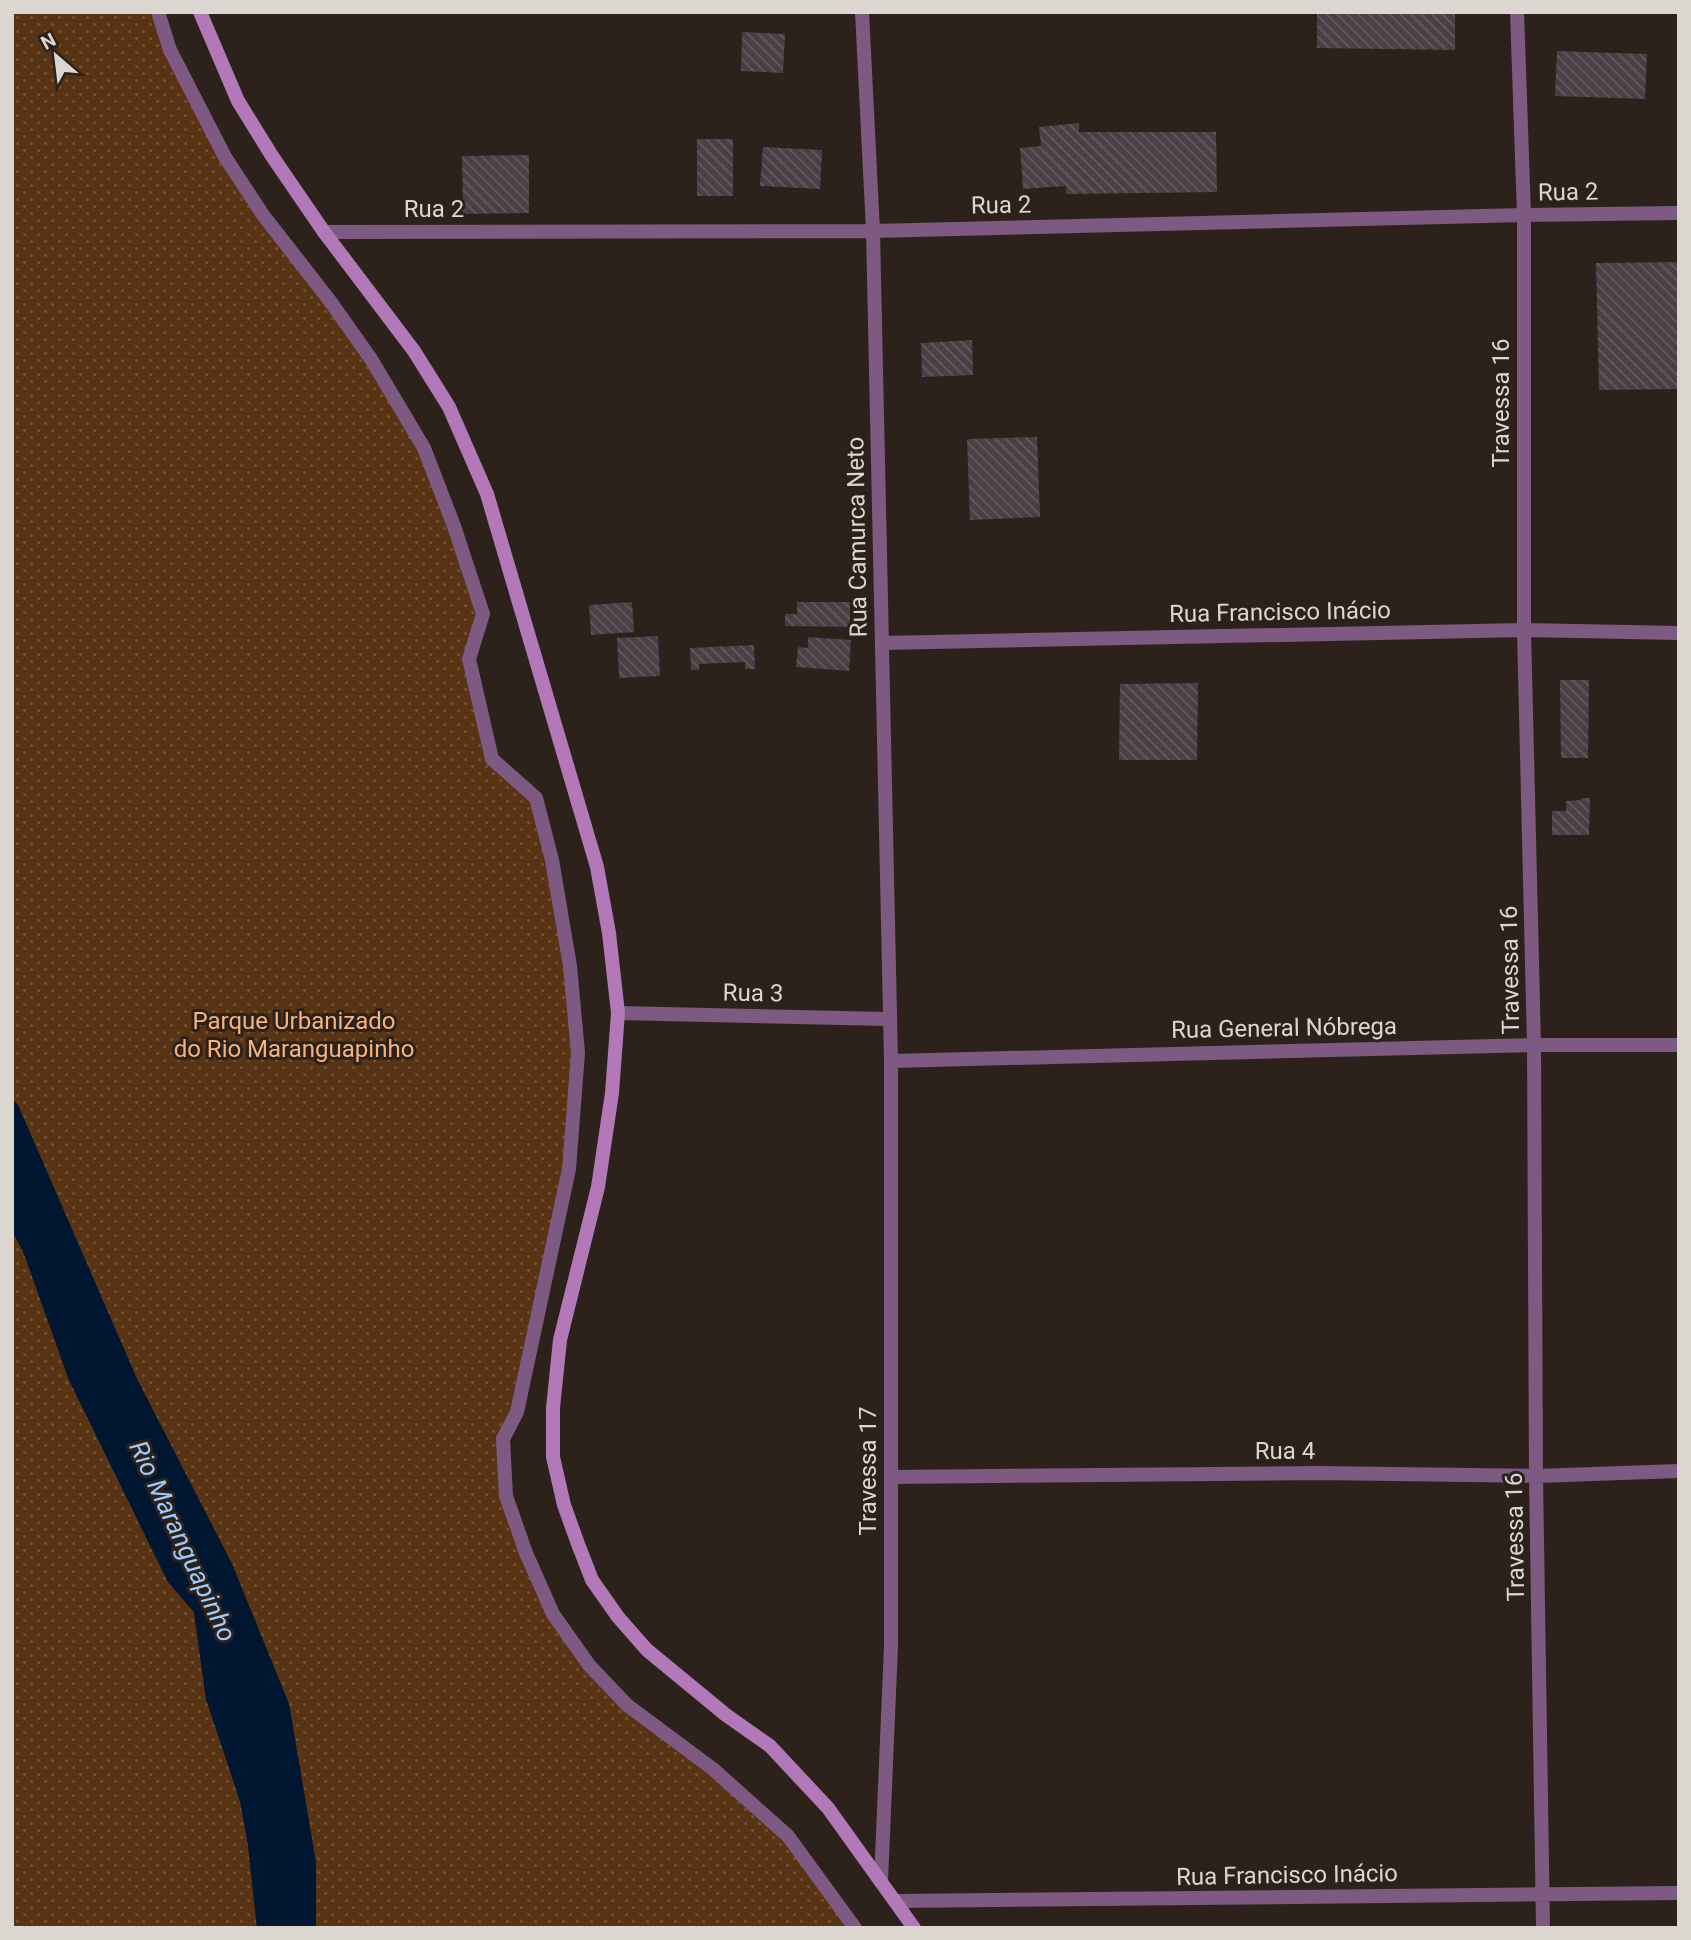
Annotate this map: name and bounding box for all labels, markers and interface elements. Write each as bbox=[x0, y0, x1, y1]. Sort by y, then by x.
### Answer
north arrow bbox=[21, 21, 91, 91]
text: N bbox=[37, 28, 60, 55]
street label: Rua 2 bbox=[1538, 177, 1598, 207]
street label: Rua 2 bbox=[971, 190, 1031, 220]
street label: Rua 2 bbox=[404, 195, 464, 223]
street label: Travessa 16 bbox=[1487, 339, 1515, 467]
street label: Rua Camurca Neto bbox=[841, 436, 873, 638]
street label: Rua Francisco Inácio bbox=[1169, 596, 1391, 628]
street label: Travessa 16 bbox=[1495, 905, 1525, 1035]
street label: Rua 3 bbox=[723, 978, 783, 1008]
park label: Parque Urbanizado do Rio Maranguapinho bbox=[174, 1007, 414, 1063]
street label: Rua General Nóbrega bbox=[1171, 1012, 1397, 1044]
street label: Travessa 17 bbox=[854, 1407, 882, 1535]
water label: Rio Maranguapinho bbox=[123, 1436, 243, 1646]
street label: Rua 4 bbox=[1255, 1437, 1315, 1465]
street label: Travessa 16 bbox=[1500, 1472, 1530, 1602]
street label: Rua Francisco Inácio bbox=[1176, 1859, 1398, 1891]

